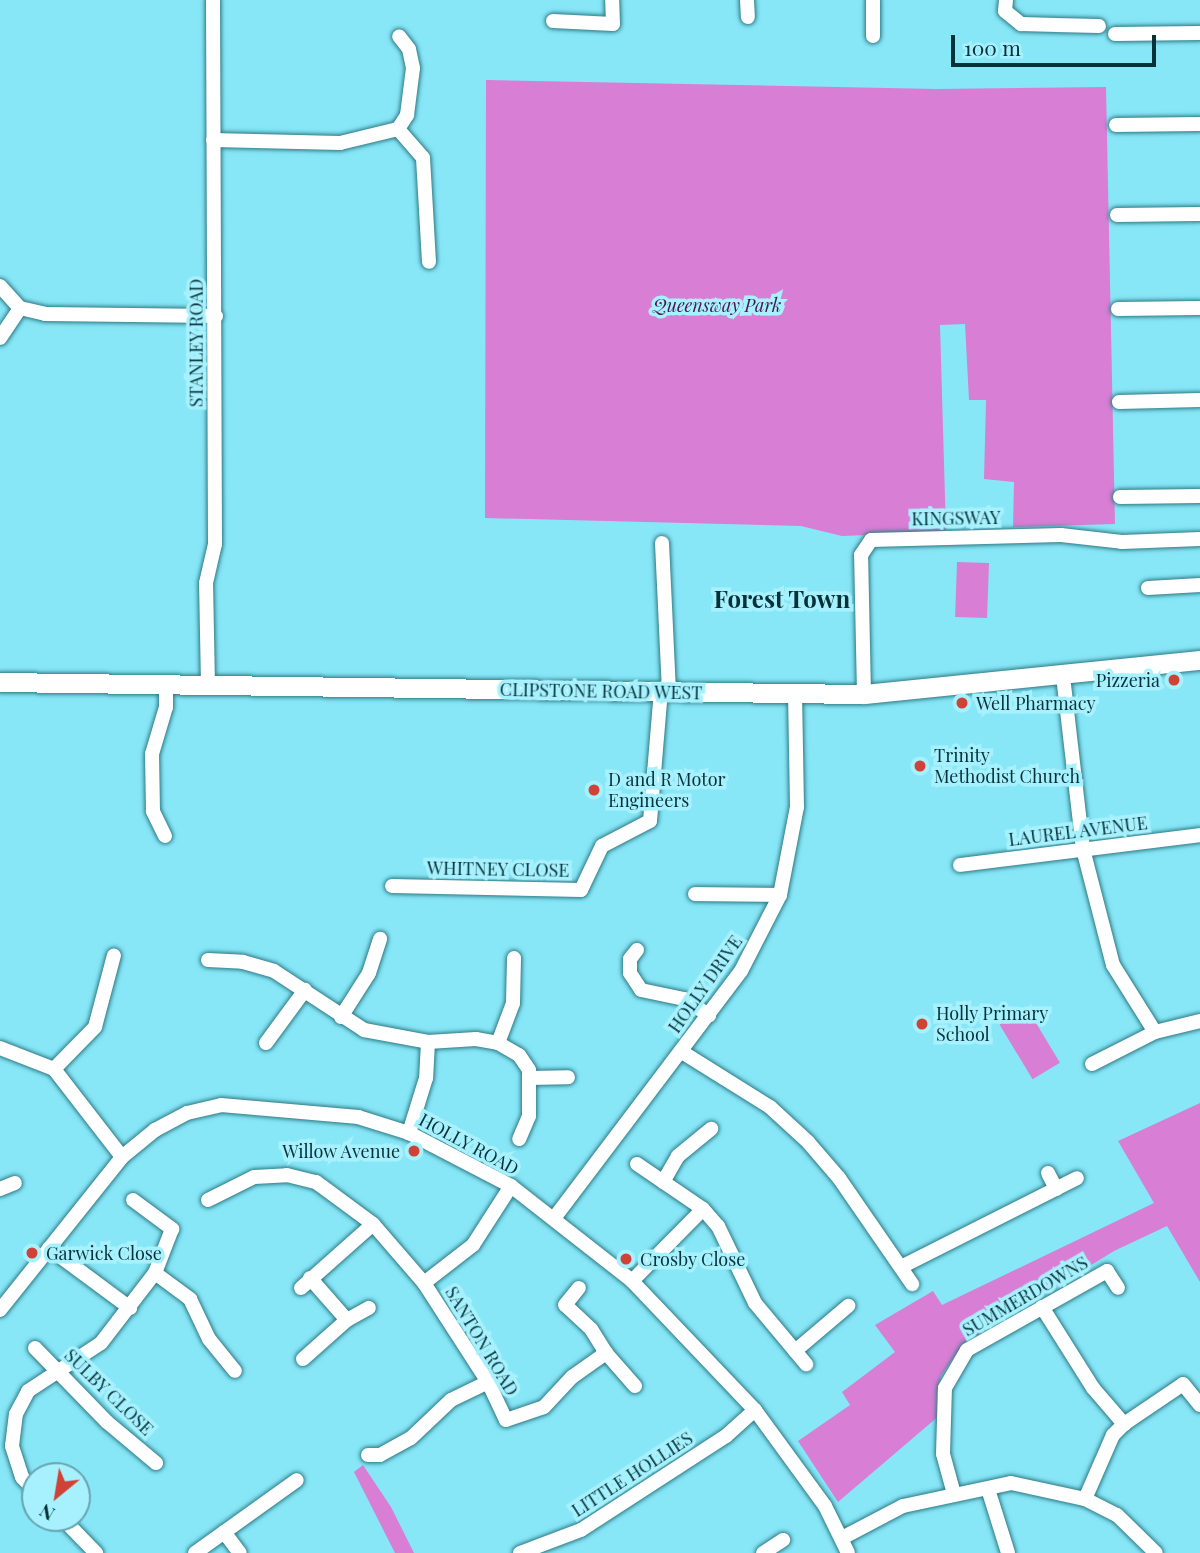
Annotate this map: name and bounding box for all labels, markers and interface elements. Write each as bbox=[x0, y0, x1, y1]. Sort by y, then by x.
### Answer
scale bar bbox=[955, 21, 1160, 65]
text: 100 m bbox=[964, 33, 1021, 61]
street label: STANLEY ROAD bbox=[185, 278, 207, 408]
park label: Queensway Park bbox=[653, 294, 781, 316]
street label: KINGSWAY bbox=[911, 506, 1001, 530]
district label: Forest Town bbox=[713, 585, 851, 613]
place label: Pizzeria bbox=[1096, 669, 1160, 691]
marker: Pizzeria bbox=[1166, 672, 1182, 688]
street label: CLIPSTONE ROAD WEST bbox=[499, 678, 703, 704]
place label: Well Pharmacy bbox=[976, 692, 1096, 714]
marker: Well Pharmacy bbox=[954, 695, 970, 711]
place label: Trinity Methodist Church bbox=[934, 745, 1080, 788]
marker: Trinity Methodist Church bbox=[912, 758, 928, 774]
place label: D and R Motor Engineers bbox=[608, 769, 726, 812]
marker: D and R Motor Engineers bbox=[586, 782, 602, 798]
street label: LAUREL AVENUE bbox=[1007, 812, 1149, 850]
street label: WHITNEY CLOSE bbox=[426, 857, 570, 881]
street label: HOLLY DRIVE bbox=[663, 931, 747, 1037]
place label: Holly Primary School bbox=[936, 1003, 1049, 1046]
marker: Holly Primary School bbox=[914, 1016, 930, 1032]
street label: HOLLY ROAD bbox=[415, 1109, 523, 1179]
place label: Willow Avenue bbox=[281, 1140, 400, 1162]
marker: Willow Avenue bbox=[406, 1143, 422, 1159]
place label: Garwick Close bbox=[46, 1242, 162, 1264]
marker: Garwick Close bbox=[24, 1245, 40, 1261]
place label: Crosby Close bbox=[640, 1248, 746, 1270]
marker: Crosby Close bbox=[618, 1251, 634, 1267]
street label: SUMMERDOWNS bbox=[959, 1251, 1091, 1341]
street label: SANTON ROAD bbox=[441, 1282, 523, 1400]
street label: SULBY CLOSE bbox=[60, 1344, 158, 1440]
street label: LITTLE HOLLIES bbox=[568, 1427, 696, 1521]
north arrow bbox=[21, 1462, 91, 1532]
text: N bbox=[34, 1499, 59, 1528]

